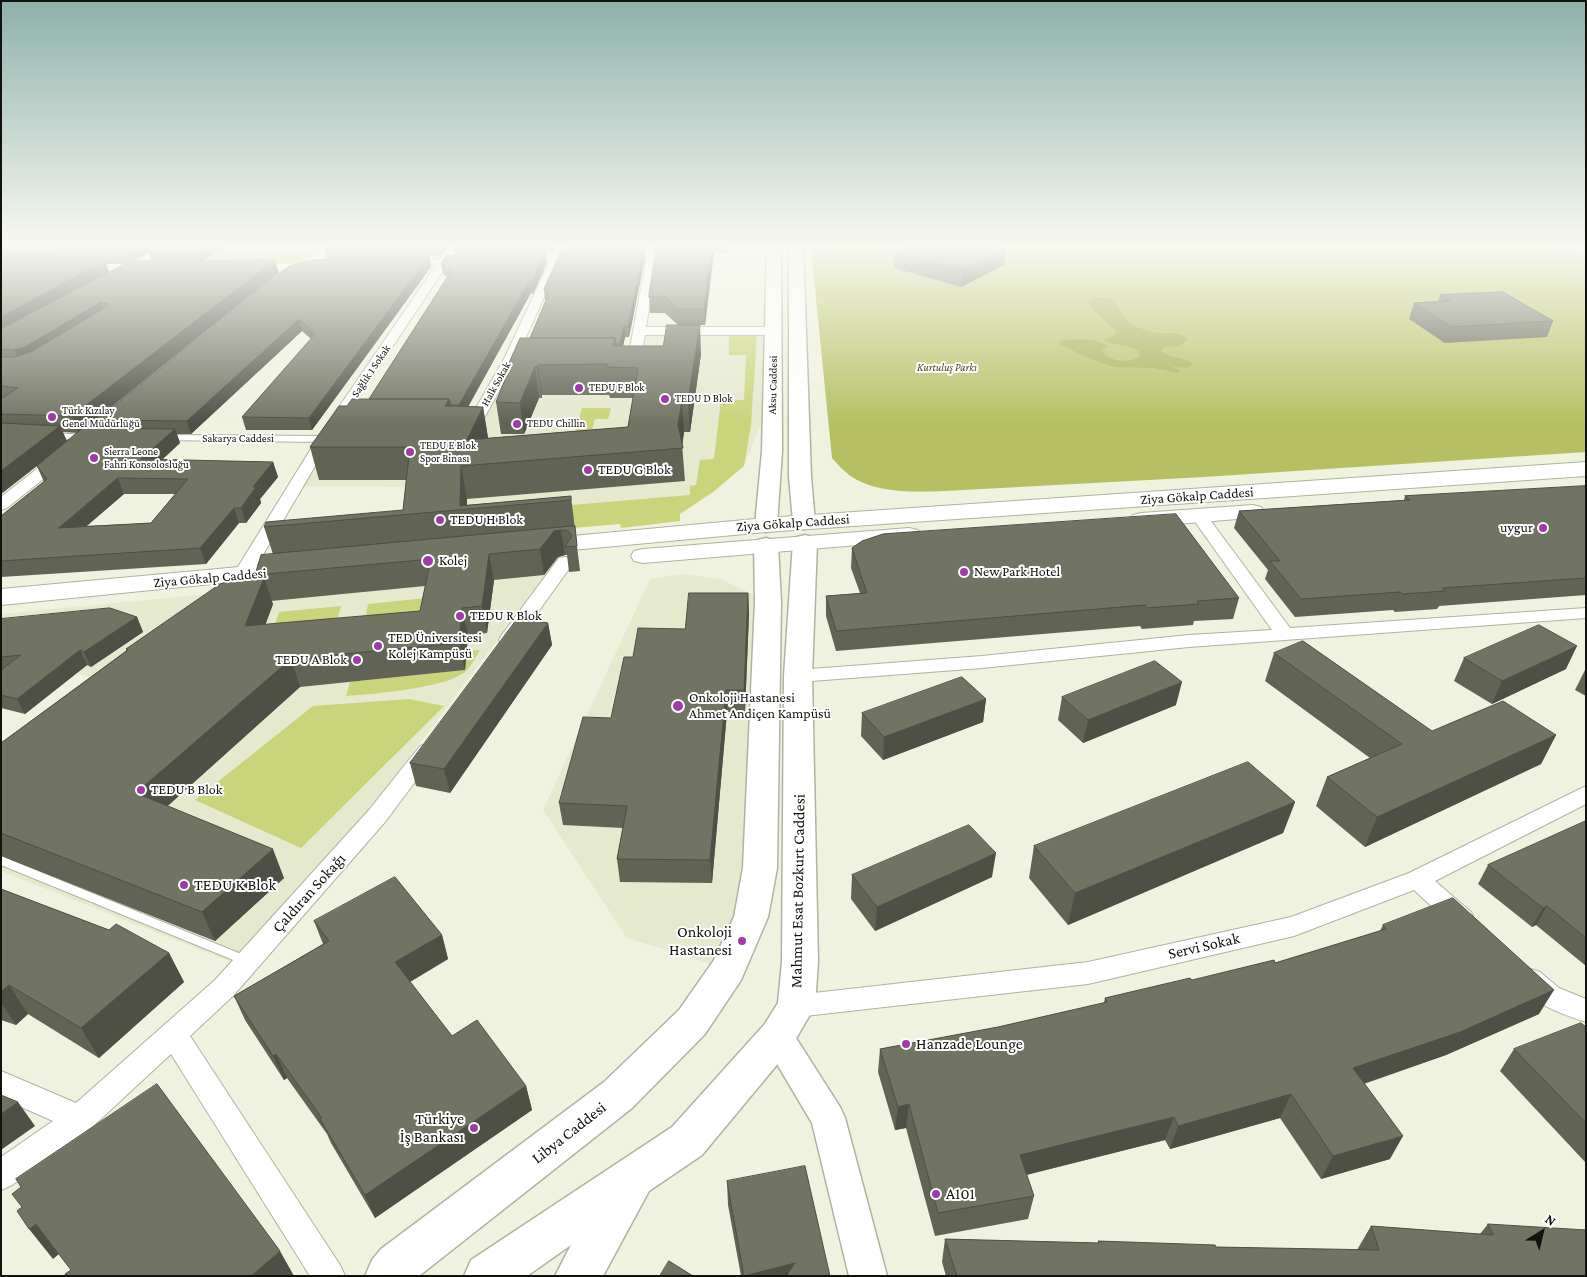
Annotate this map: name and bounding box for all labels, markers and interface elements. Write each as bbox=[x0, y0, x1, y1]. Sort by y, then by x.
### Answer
street label: Sağlık 1 Sokak bbox=[349, 342, 393, 400]
street label: Aksu Caddesi bbox=[766, 355, 780, 415]
street label: Halk Sokak bbox=[478, 360, 514, 408]
park label: Kurtuluş Parkı bbox=[917, 361, 977, 375]
place label: TEDU F Blok bbox=[589, 381, 645, 395]
marker: TEDU F Blok bbox=[573, 382, 585, 394]
place label: TEDU D Blok bbox=[675, 392, 732, 406]
marker: TEDU D Blok bbox=[659, 393, 671, 405]
place label: Türk Kızılay Genel Müdürlüğü bbox=[62, 404, 140, 430]
marker: Türk Kızılay Genel Müdürlüğü bbox=[46, 411, 58, 423]
place label: TEDU Chillin bbox=[527, 417, 585, 431]
marker: TEDU Chillin bbox=[511, 418, 523, 430]
street label: Sakarya Caddesi bbox=[202, 432, 274, 446]
place label: TEDU E Blok Spor Binası bbox=[420, 439, 476, 465]
place label: Sierra Leone Fahri Konsolosluğu bbox=[104, 445, 189, 471]
marker: TEDU E Blok Spor Binası bbox=[404, 446, 416, 458]
marker: Sierra Leone Fahri Konsolosluğu bbox=[88, 452, 100, 464]
place label: TEDU G Blok bbox=[598, 462, 671, 478]
marker: TEDU G Blok bbox=[582, 464, 594, 476]
street label: Ziya Gökalp Caddesi bbox=[1140, 484, 1254, 508]
street label: Ziya Gökalp Caddesi bbox=[736, 511, 850, 535]
place label: TEDU H Blok bbox=[450, 512, 523, 528]
marker: TEDU H Blok bbox=[434, 514, 446, 526]
place label: uygur bbox=[1500, 520, 1533, 536]
marker: uygur bbox=[1537, 522, 1549, 534]
place label: Kolej bbox=[439, 553, 467, 569]
marker: Kolej bbox=[421, 554, 435, 568]
place label: New Park Hotel bbox=[974, 564, 1060, 580]
street label: Ziya Gökalp Caddesi bbox=[153, 565, 267, 591]
marker: New Park Hotel bbox=[958, 566, 970, 578]
place label: TEDU R Blok bbox=[470, 608, 542, 624]
marker: TEDU R Blok bbox=[454, 610, 466, 622]
place label: TED Üniversitesi Kolej Kampüsü bbox=[388, 630, 482, 662]
marker: TED Üniversitesi Kolej Kampüsü bbox=[372, 640, 384, 652]
place label: TEDU A Blok bbox=[275, 652, 347, 668]
marker: TEDU A Blok bbox=[351, 654, 363, 666]
place label: Onkoloji Hastanesi Ahmet Andiçen Kampüsü bbox=[689, 690, 831, 722]
marker: Onkoloji Hastanesi Ahmet Andiçen Kampüsü bbox=[671, 699, 685, 713]
place label: TEDU B Blok bbox=[151, 782, 222, 798]
marker: TEDU B Blok bbox=[135, 784, 147, 796]
street label: Mahmut Esat Bozkurt Caddesi bbox=[787, 794, 809, 988]
street label: Çaldıran Sokağı bbox=[268, 849, 350, 937]
place label: TEDU K Blok bbox=[194, 875, 276, 895]
marker: TEDU K Blok bbox=[178, 879, 190, 891]
place label: Onkoloji Hastanesi bbox=[669, 922, 732, 960]
street label: Servi Sokak bbox=[1166, 928, 1242, 964]
marker: Onkoloji Hastanesi bbox=[736, 935, 748, 947]
place label: Hanzade Lounge bbox=[916, 1034, 1023, 1054]
marker: Hanzade Lounge bbox=[900, 1038, 912, 1050]
street label: Libya Caddesi bbox=[528, 1098, 610, 1168]
place label: Türkiye İş Bankası bbox=[400, 1109, 464, 1147]
marker: Türkiye İş Bankası bbox=[468, 1122, 480, 1134]
place label: A101 bbox=[946, 1184, 975, 1204]
marker: A101 bbox=[930, 1188, 942, 1200]
north arrow bbox=[1517, 1207, 1567, 1257]
text: N bbox=[1542, 1211, 1559, 1229]

